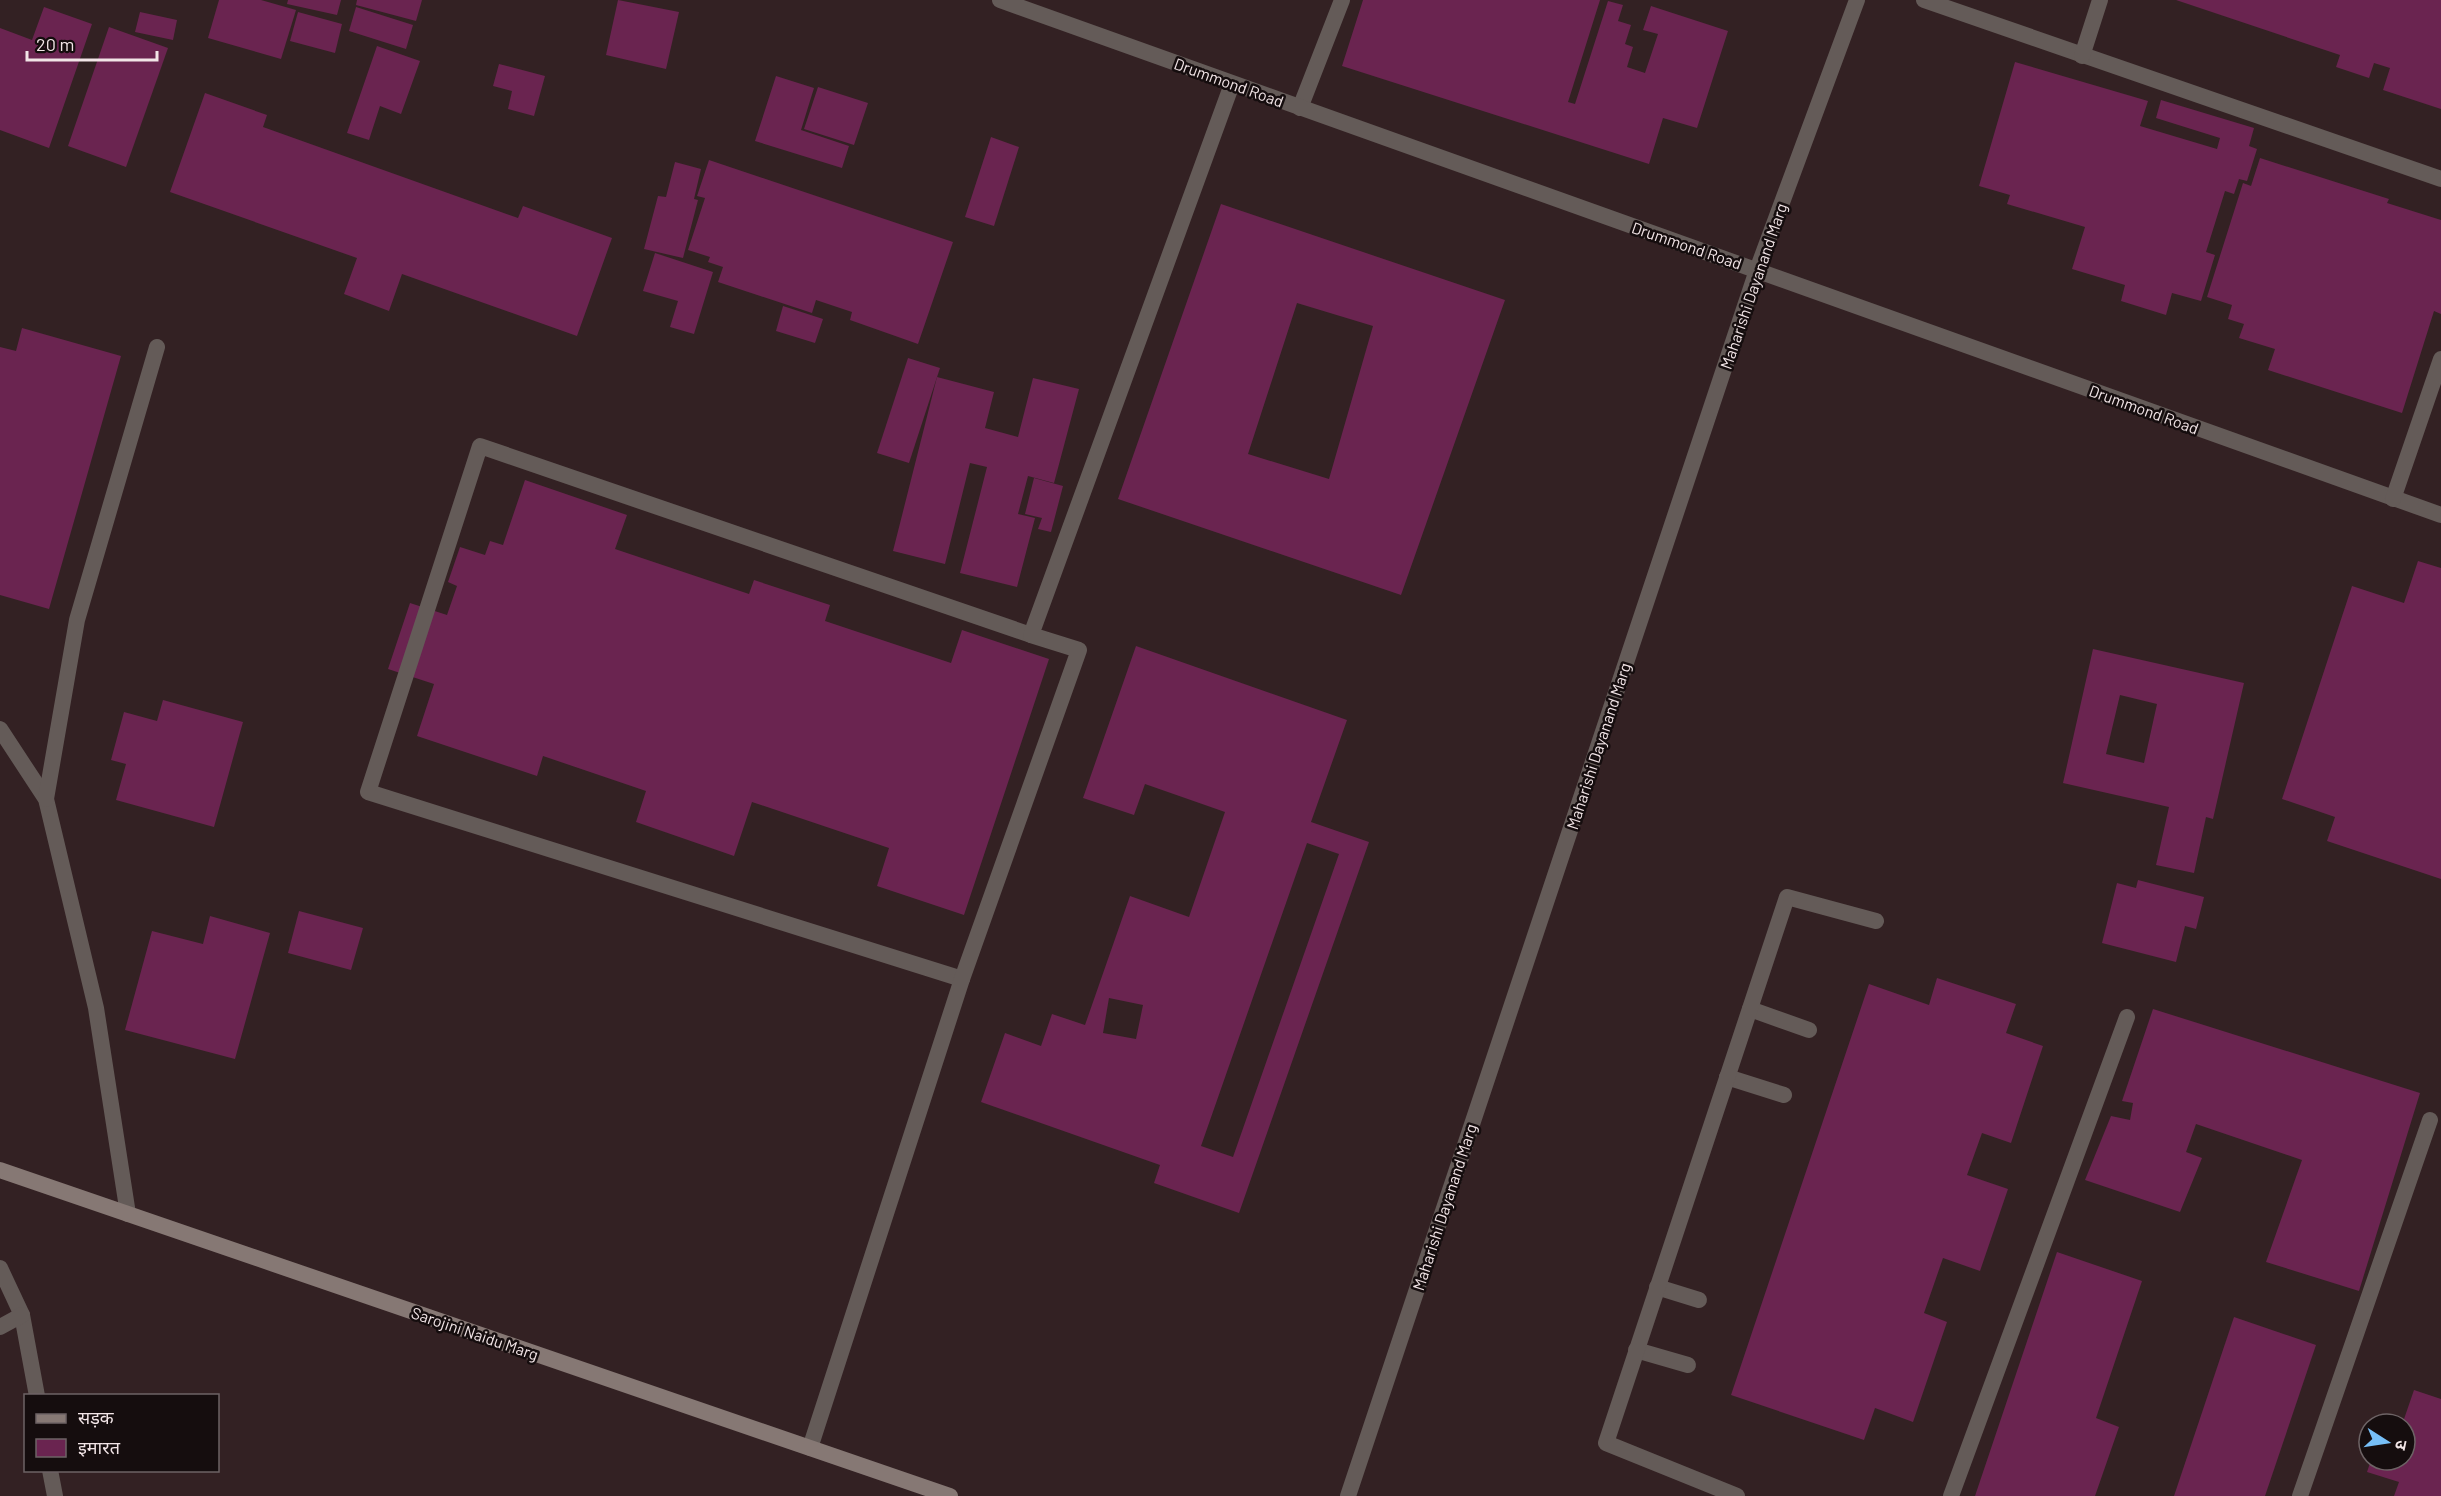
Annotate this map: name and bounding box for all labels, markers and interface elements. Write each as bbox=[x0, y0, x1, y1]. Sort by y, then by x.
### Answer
scale bar bbox=[27, 24, 158, 62]
text: 20 m bbox=[36, 33, 74, 55]
street label: Drummond Road bbox=[1172, 53, 1286, 111]
street label: Maharishi Dayanand Marg bbox=[1716, 201, 1790, 371]
street label: Drummond Road bbox=[1629, 217, 1745, 273]
street label: Drummond Road bbox=[2087, 380, 2201, 438]
street label: Maharishi Dayanand Marg bbox=[1562, 660, 1634, 832]
street label: Maharishi Dayanand Marg bbox=[1408, 1121, 1480, 1293]
street label: Sarojini Naidu Marg bbox=[409, 1302, 541, 1364]
legend bbox=[24, 1394, 219, 1472]
text: सड़क bbox=[78, 1406, 115, 1428]
north arrow bbox=[2357, 1412, 2417, 1472]
text: इमारत bbox=[78, 1436, 121, 1458]
text: उ bbox=[2392, 1439, 2412, 1452]

